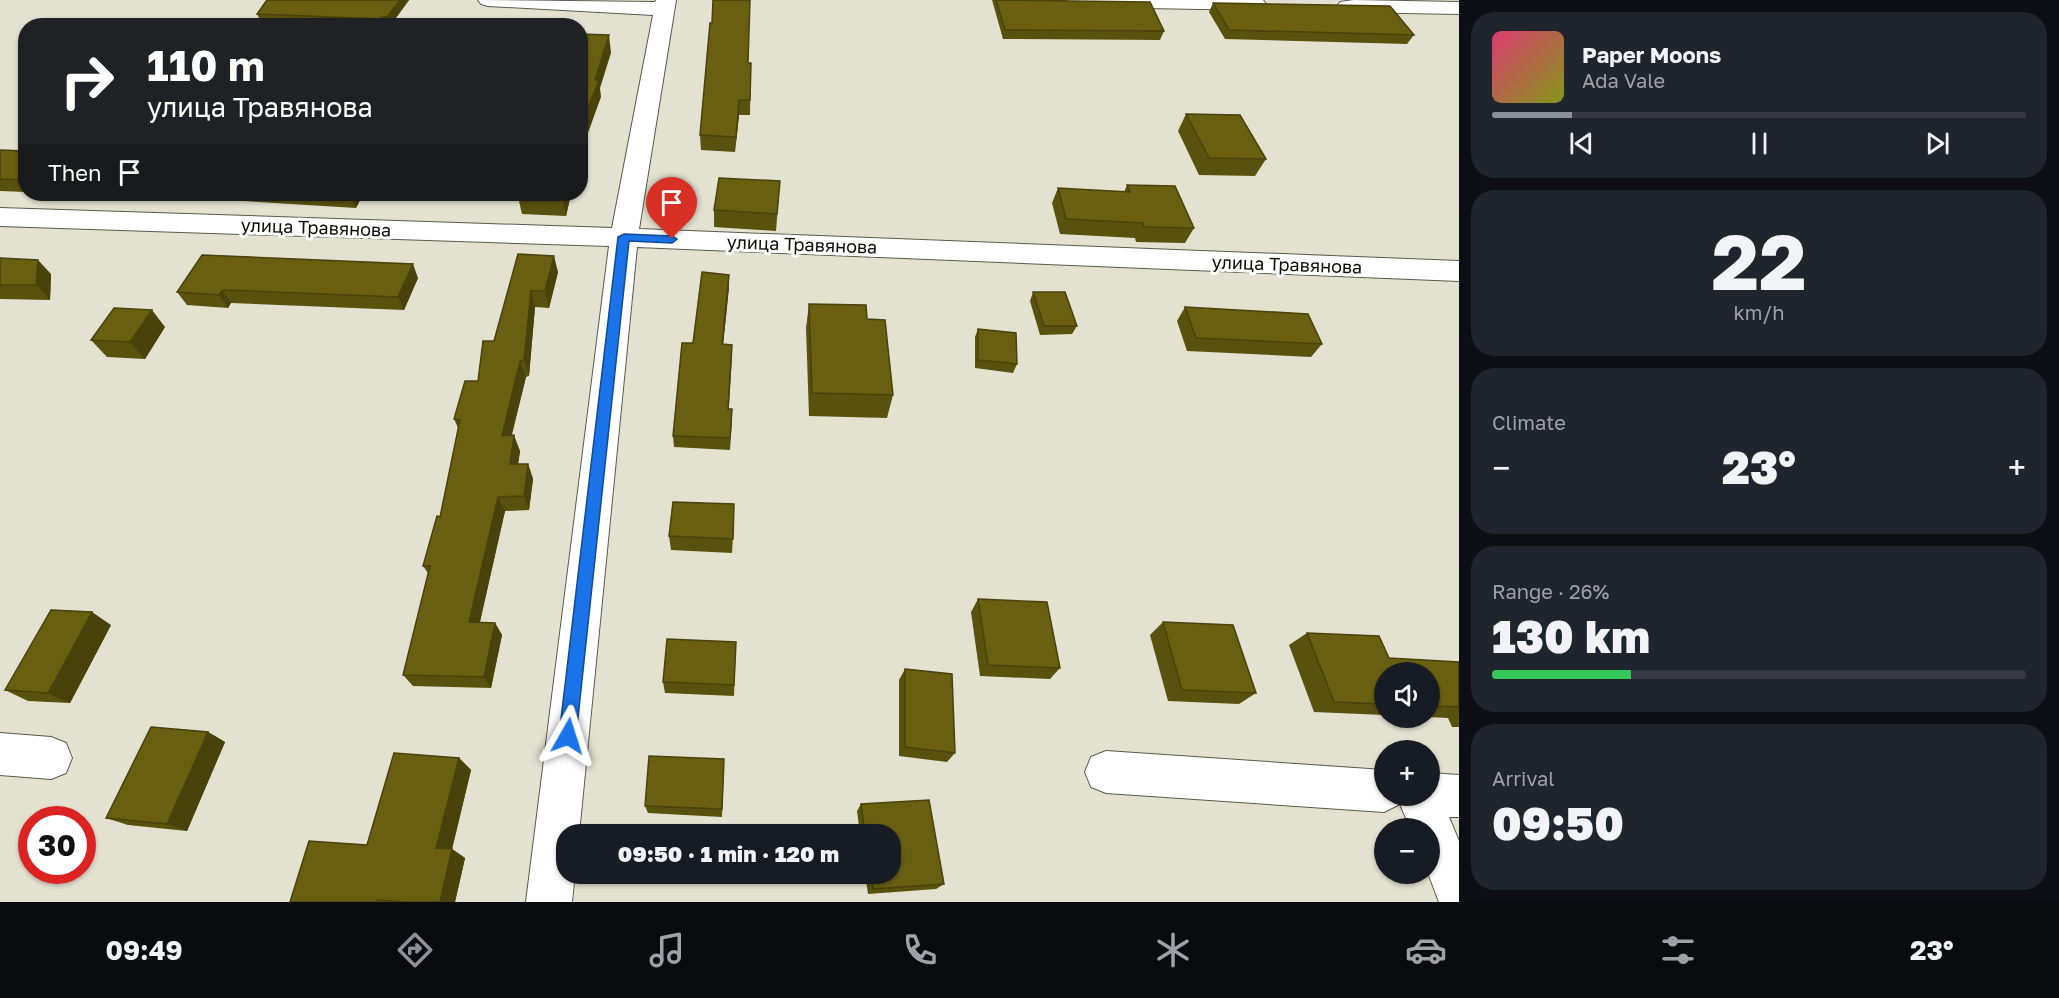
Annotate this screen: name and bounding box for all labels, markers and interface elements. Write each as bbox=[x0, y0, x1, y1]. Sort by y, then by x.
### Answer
text: 110 m bbox=[147, 40, 265, 90]
text: Paper Moons bbox=[1582, 41, 1721, 68]
icon: right bbox=[48, 42, 126, 120]
text: Ada Vale bbox=[1582, 68, 1665, 92]
text: улица Травянова bbox=[147, 91, 373, 123]
icon: previous bbox=[1565, 127, 1598, 160]
icon: pause bbox=[1743, 127, 1776, 160]
icon: next bbox=[1921, 127, 1954, 160]
icon: arrive bbox=[113, 156, 146, 189]
text: Then bbox=[48, 159, 101, 186]
pin bbox=[646, 177, 697, 239]
icon: arrive bbox=[655, 186, 688, 219]
street label: улица Травянова bbox=[240, 213, 392, 241]
text: 22 bbox=[1711, 214, 1807, 307]
street label: улица Травянова bbox=[726, 230, 878, 258]
street label: улица Травянова bbox=[1211, 250, 1363, 278]
text: km/h bbox=[1734, 300, 1784, 324]
text: Climate bbox=[1492, 410, 1566, 434]
text: 23° bbox=[1722, 440, 1796, 494]
text: − bbox=[1492, 448, 1510, 487]
text: + bbox=[2008, 448, 2026, 487]
text: Range · 26% bbox=[1492, 579, 1609, 603]
text: 130 km bbox=[1492, 609, 1650, 663]
map controls bbox=[1374, 662, 1440, 884]
button: sound bbox=[1374, 662, 1440, 728]
position arrow bbox=[536, 704, 600, 768]
button: + bbox=[1374, 740, 1440, 806]
text: Arrival bbox=[1492, 766, 1555, 790]
text: 09:50 bbox=[1492, 796, 1624, 850]
speed limit sign: 30 bbox=[18, 806, 96, 884]
button: − bbox=[1374, 818, 1440, 884]
text: 09:50 · 1 min · 120 m bbox=[618, 840, 839, 867]
icon: directions bbox=[394, 929, 436, 971]
icon: music bbox=[646, 929, 688, 971]
icon: phone bbox=[899, 929, 941, 971]
icon: climate bbox=[1152, 929, 1194, 971]
icon: car bbox=[1405, 929, 1447, 971]
icon: filters bbox=[1657, 929, 1699, 971]
text: 09:49 bbox=[105, 934, 183, 966]
text: 23° bbox=[1910, 934, 1954, 966]

